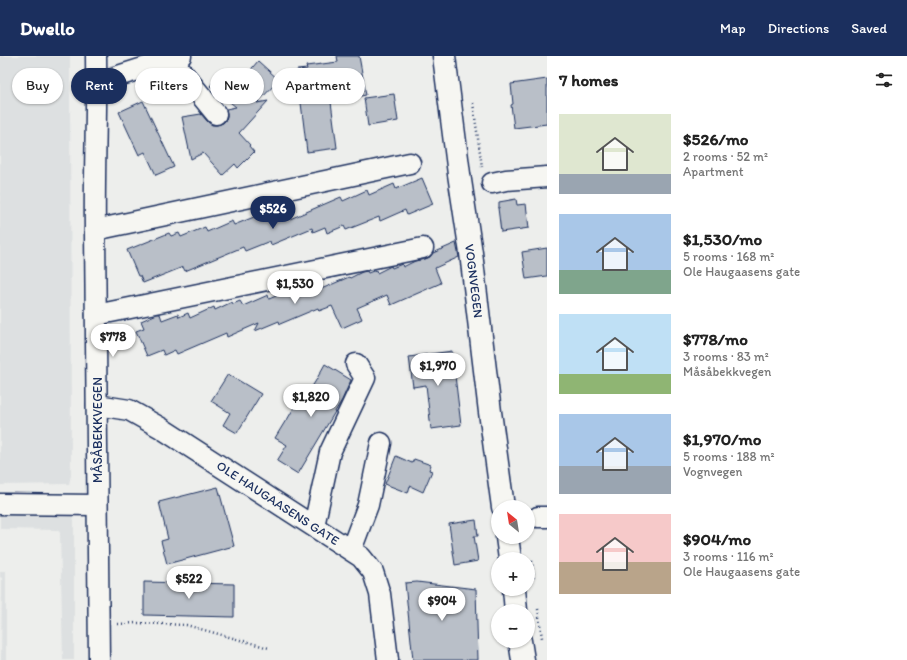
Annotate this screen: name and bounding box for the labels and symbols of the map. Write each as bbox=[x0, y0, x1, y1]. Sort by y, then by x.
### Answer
pin: $526 bbox=[249, 196, 297, 230]
street label: VOGNVEGEN bbox=[462, 243, 486, 319]
pin: $1,530 bbox=[262, 271, 328, 305]
pin: $778 bbox=[89, 324, 137, 358]
pin: $1,970 bbox=[405, 353, 471, 387]
street label: MÅSÅBEKKVEGEN bbox=[90, 377, 105, 483]
pin: $1,820 bbox=[278, 384, 344, 418]
street label: OLE HAUGAASENS GATE bbox=[214, 458, 342, 548]
north arrow bbox=[491, 500, 535, 544]
pin: $522 bbox=[165, 566, 213, 600]
pin: $904 bbox=[418, 588, 466, 622]

